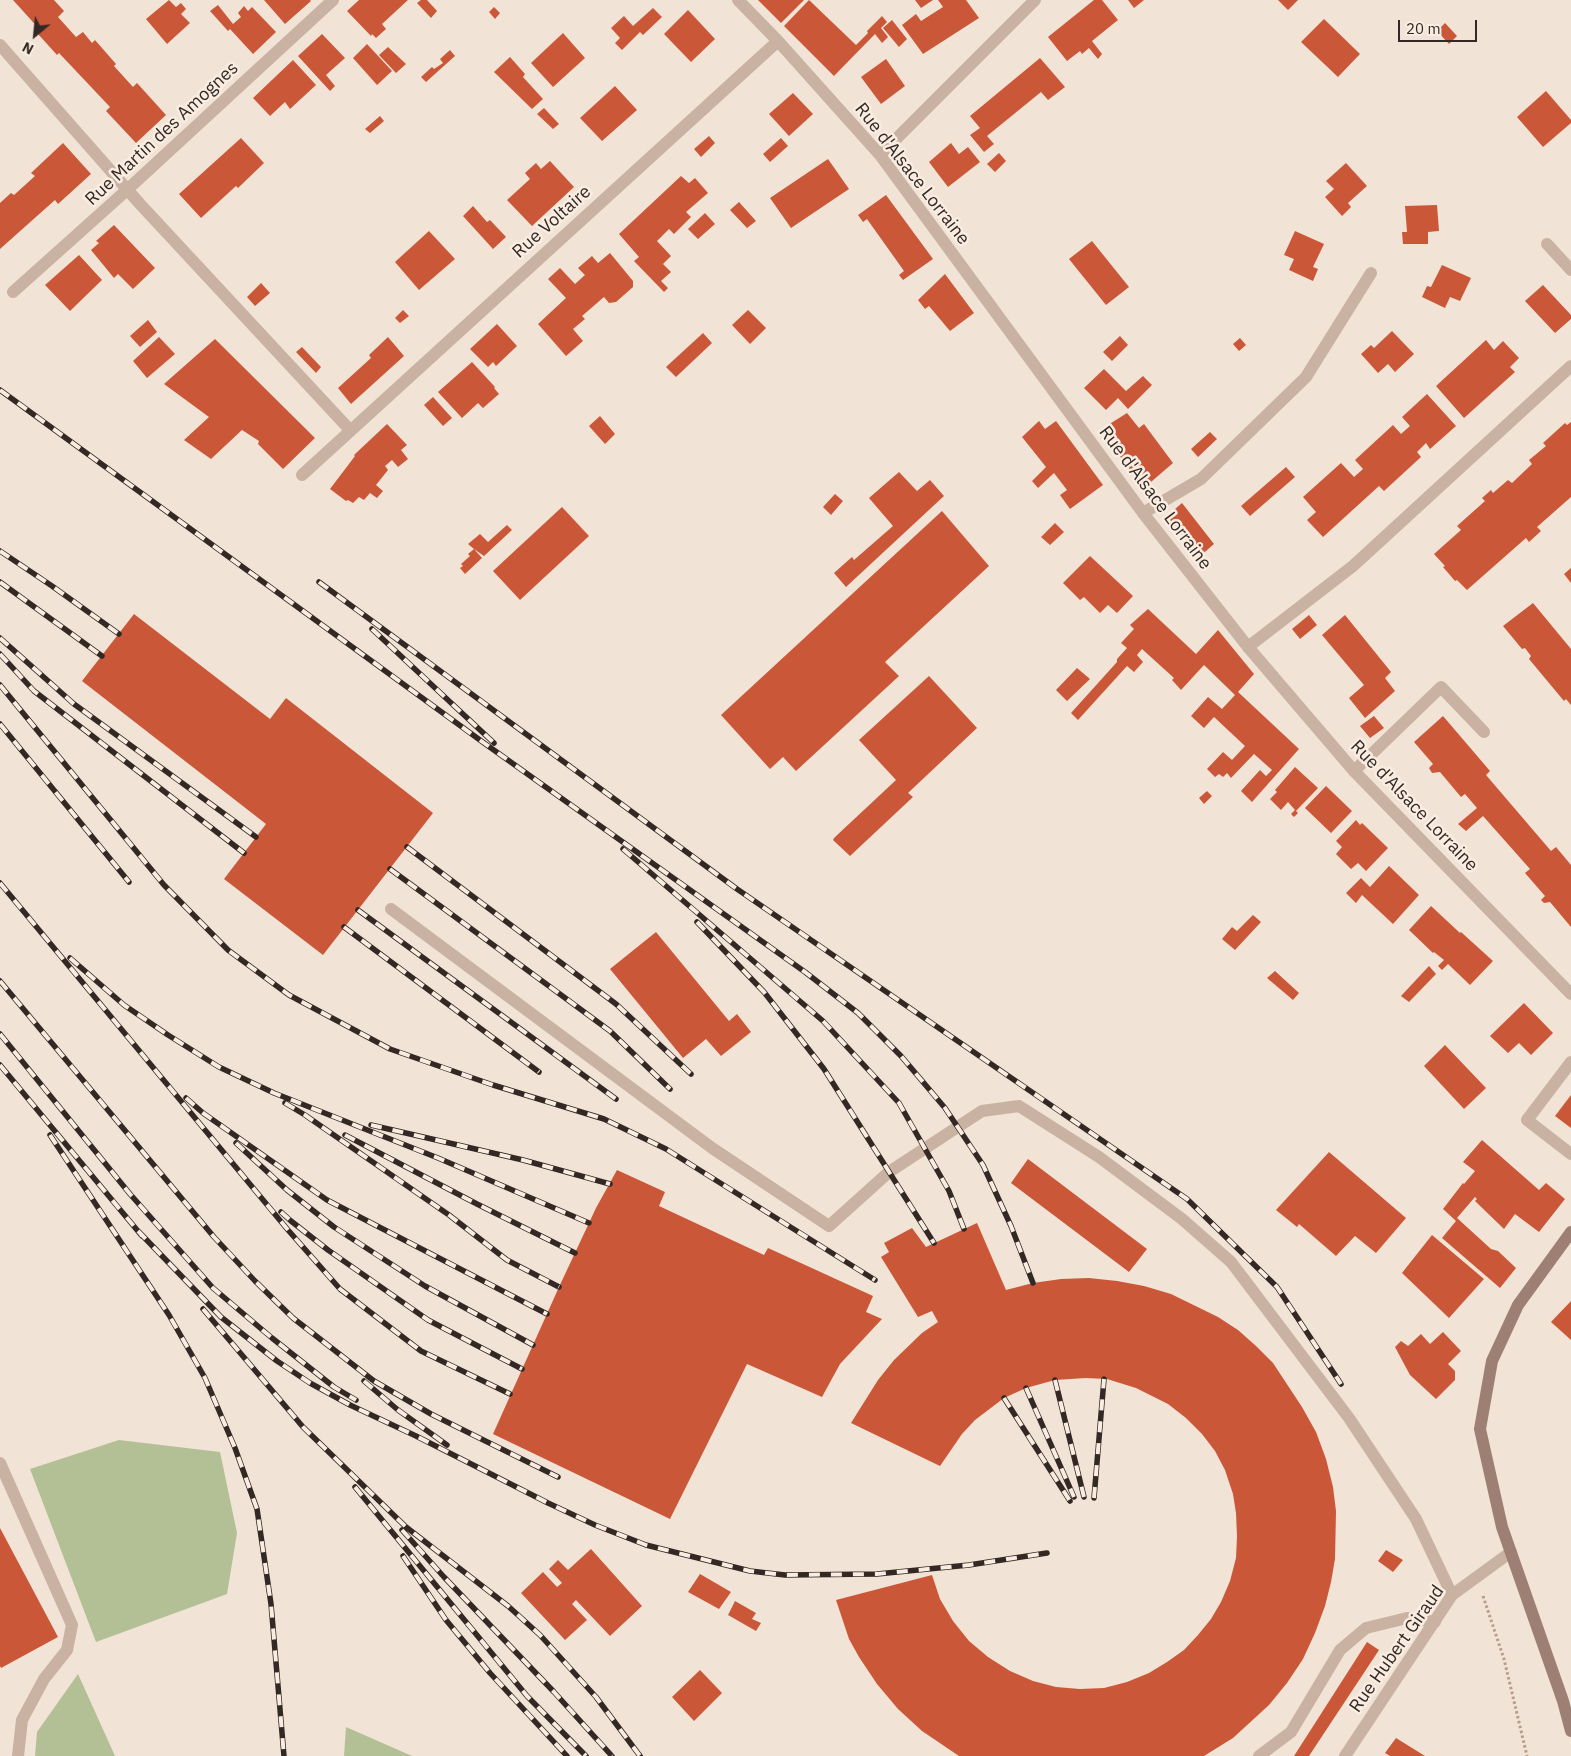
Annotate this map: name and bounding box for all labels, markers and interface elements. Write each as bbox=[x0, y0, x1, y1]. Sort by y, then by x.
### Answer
north arrow bbox=[10, 10, 60, 60]
scale bar bbox=[1401, 10, 1480, 42]
text: 20 m bbox=[1406, 19, 1441, 38]
text: N bbox=[19, 38, 37, 59]
street label: Rue Martin des Amognes bbox=[81, 58, 243, 210]
street label: Rue d'Alsace Lorraine bbox=[850, 99, 974, 249]
street label: Rue Voltaire bbox=[508, 181, 596, 263]
street label: Rue d'Alsace Lorraine bbox=[1094, 422, 1216, 574]
street label: Rue d'Alsace Lorraine bbox=[1346, 736, 1482, 876]
street label: Rue Hubert Giraud bbox=[1345, 1581, 1449, 1717]

